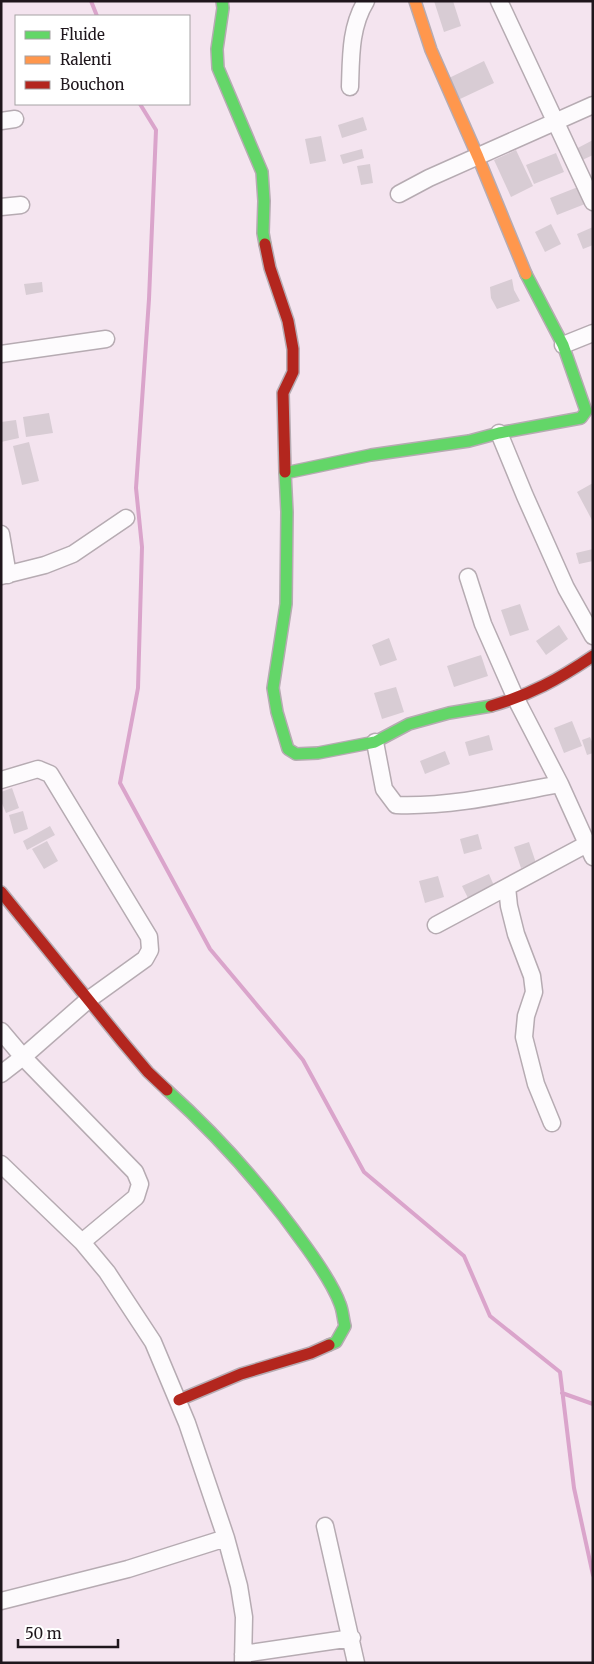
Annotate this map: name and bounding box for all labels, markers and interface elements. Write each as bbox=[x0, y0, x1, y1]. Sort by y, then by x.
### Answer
legend bbox=[15, 15, 190, 105]
text: Fluide bbox=[60, 25, 105, 44]
text: Ralenti bbox=[60, 50, 112, 69]
text: Bouchon bbox=[60, 75, 124, 94]
scale bar bbox=[18, 1616, 118, 1648]
text: 50 m bbox=[25, 1624, 62, 1643]

